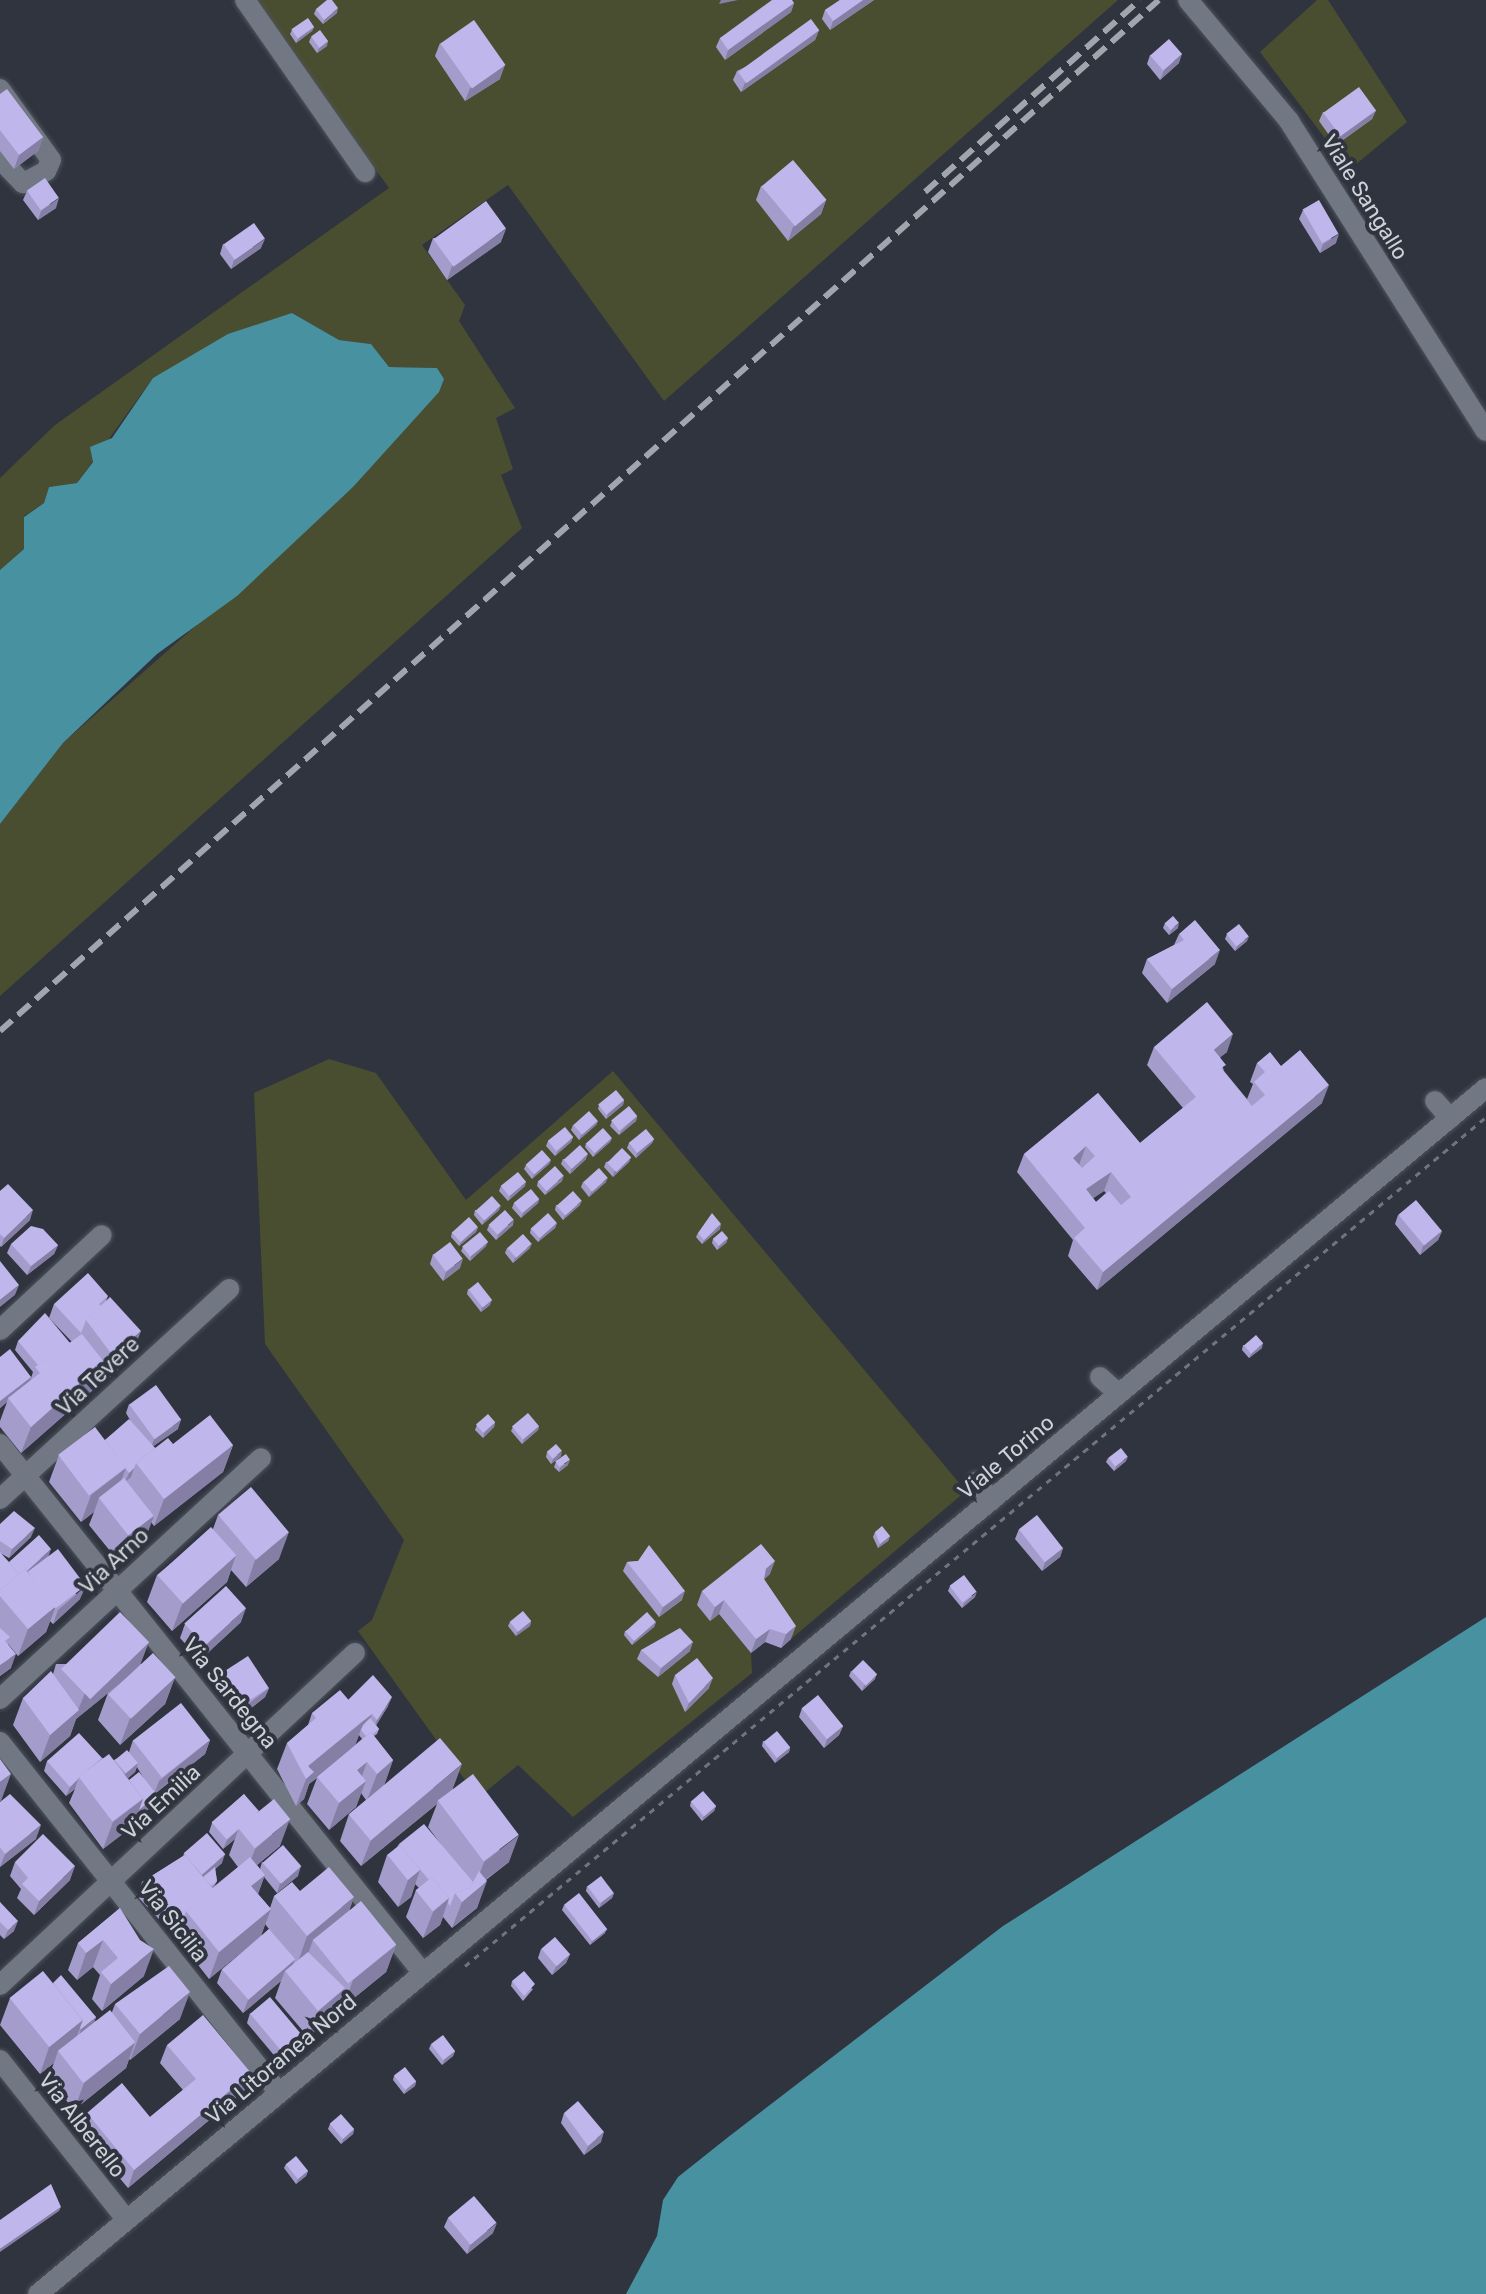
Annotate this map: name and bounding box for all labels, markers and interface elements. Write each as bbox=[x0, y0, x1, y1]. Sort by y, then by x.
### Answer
street label: Viale Sangallo bbox=[1316, 130, 1414, 264]
street label: Via Tevere bbox=[51, 1331, 145, 1421]
street label: Viale Torino bbox=[952, 1409, 1060, 1505]
street label: Via Arno bbox=[73, 1522, 155, 1600]
street label: Via Sardegna bbox=[177, 1632, 283, 1754]
street label: Via Emilia bbox=[116, 1759, 206, 1845]
street label: Via Sicilia bbox=[133, 1875, 213, 1967]
street label: Via Litoranea Nord bbox=[200, 1988, 362, 2130]
street label: Via Alberello bbox=[33, 2067, 131, 2183]

